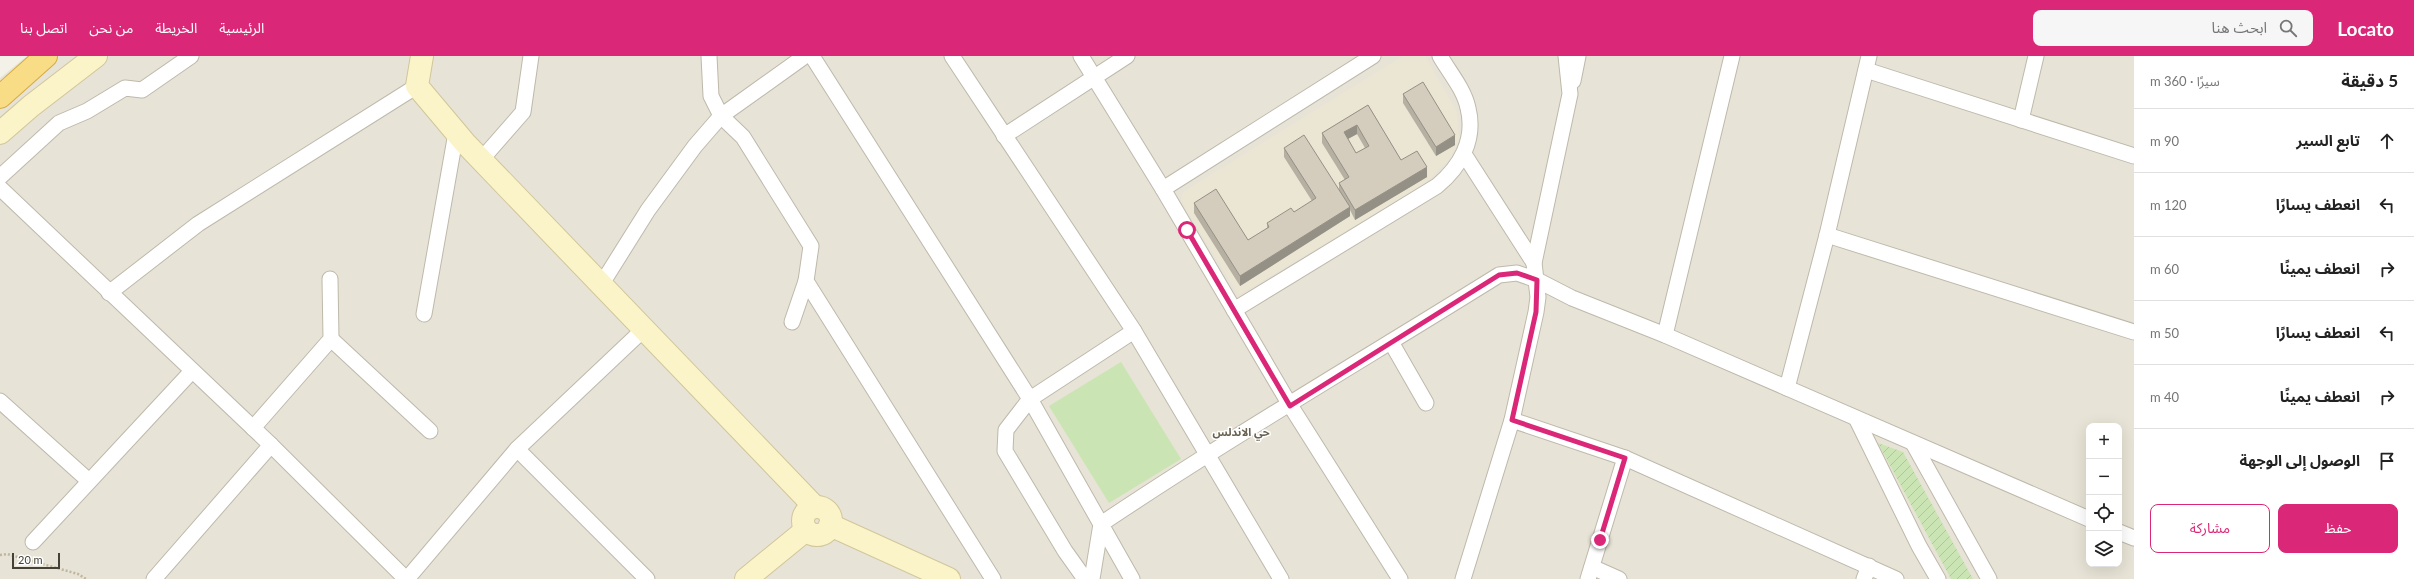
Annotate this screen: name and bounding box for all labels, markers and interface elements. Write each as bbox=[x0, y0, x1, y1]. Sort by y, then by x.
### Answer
search box bbox=[2033, 10, 2313, 46]
icon: search bbox=[2277, 17, 2299, 39]
text: Locato bbox=[2337, 17, 2394, 40]
text: ابحث هنا bbox=[2212, 18, 2267, 36]
text: اتصل بنا bbox=[20, 19, 67, 36]
text: من نحن bbox=[89, 19, 133, 36]
text: الخريطة bbox=[155, 19, 197, 36]
text: الرئيسية bbox=[219, 19, 264, 36]
text: 5 دقيقة bbox=[2341, 70, 2398, 91]
text: سيرًا · 360 m bbox=[2150, 73, 2220, 89]
icon: ahead bbox=[2376, 130, 2398, 152]
text: تابع السير bbox=[2296, 131, 2360, 149]
text: 90 m bbox=[2150, 133, 2179, 149]
icon: left bbox=[2376, 194, 2398, 216]
text: انعطف يسارًا bbox=[2276, 195, 2360, 213]
text: 120 m bbox=[2150, 197, 2187, 213]
route start bbox=[1178, 221, 1196, 239]
icon: right bbox=[2376, 258, 2398, 280]
text: انعطف يمينًا bbox=[2280, 259, 2360, 277]
text: 60 m bbox=[2150, 261, 2179, 277]
icon: left bbox=[2376, 322, 2398, 344]
text: انعطف يسارًا bbox=[2276, 323, 2360, 341]
text: 50 m bbox=[2150, 325, 2179, 341]
icon: right bbox=[2376, 386, 2398, 408]
text: انعطف يمينًا bbox=[2280, 387, 2360, 405]
text: 40 m bbox=[2150, 389, 2179, 405]
map controls bbox=[2086, 423, 2122, 567]
button: + bbox=[2086, 423, 2122, 459]
district label: حي الاندلس bbox=[1212, 425, 1270, 441]
icon: arrive bbox=[2376, 450, 2398, 472]
text: الوصول إلى الوجهة bbox=[2239, 451, 2360, 469]
button: − bbox=[2086, 459, 2122, 495]
button: locate bbox=[2086, 495, 2122, 531]
button: مشاركة bbox=[2150, 504, 2270, 553]
button: حفظ bbox=[2278, 504, 2398, 553]
route end bbox=[1591, 531, 1609, 549]
button: layers bbox=[2086, 531, 2122, 567]
scale bar bbox=[12, 551, 60, 570]
text: 20 m bbox=[18, 553, 43, 566]

